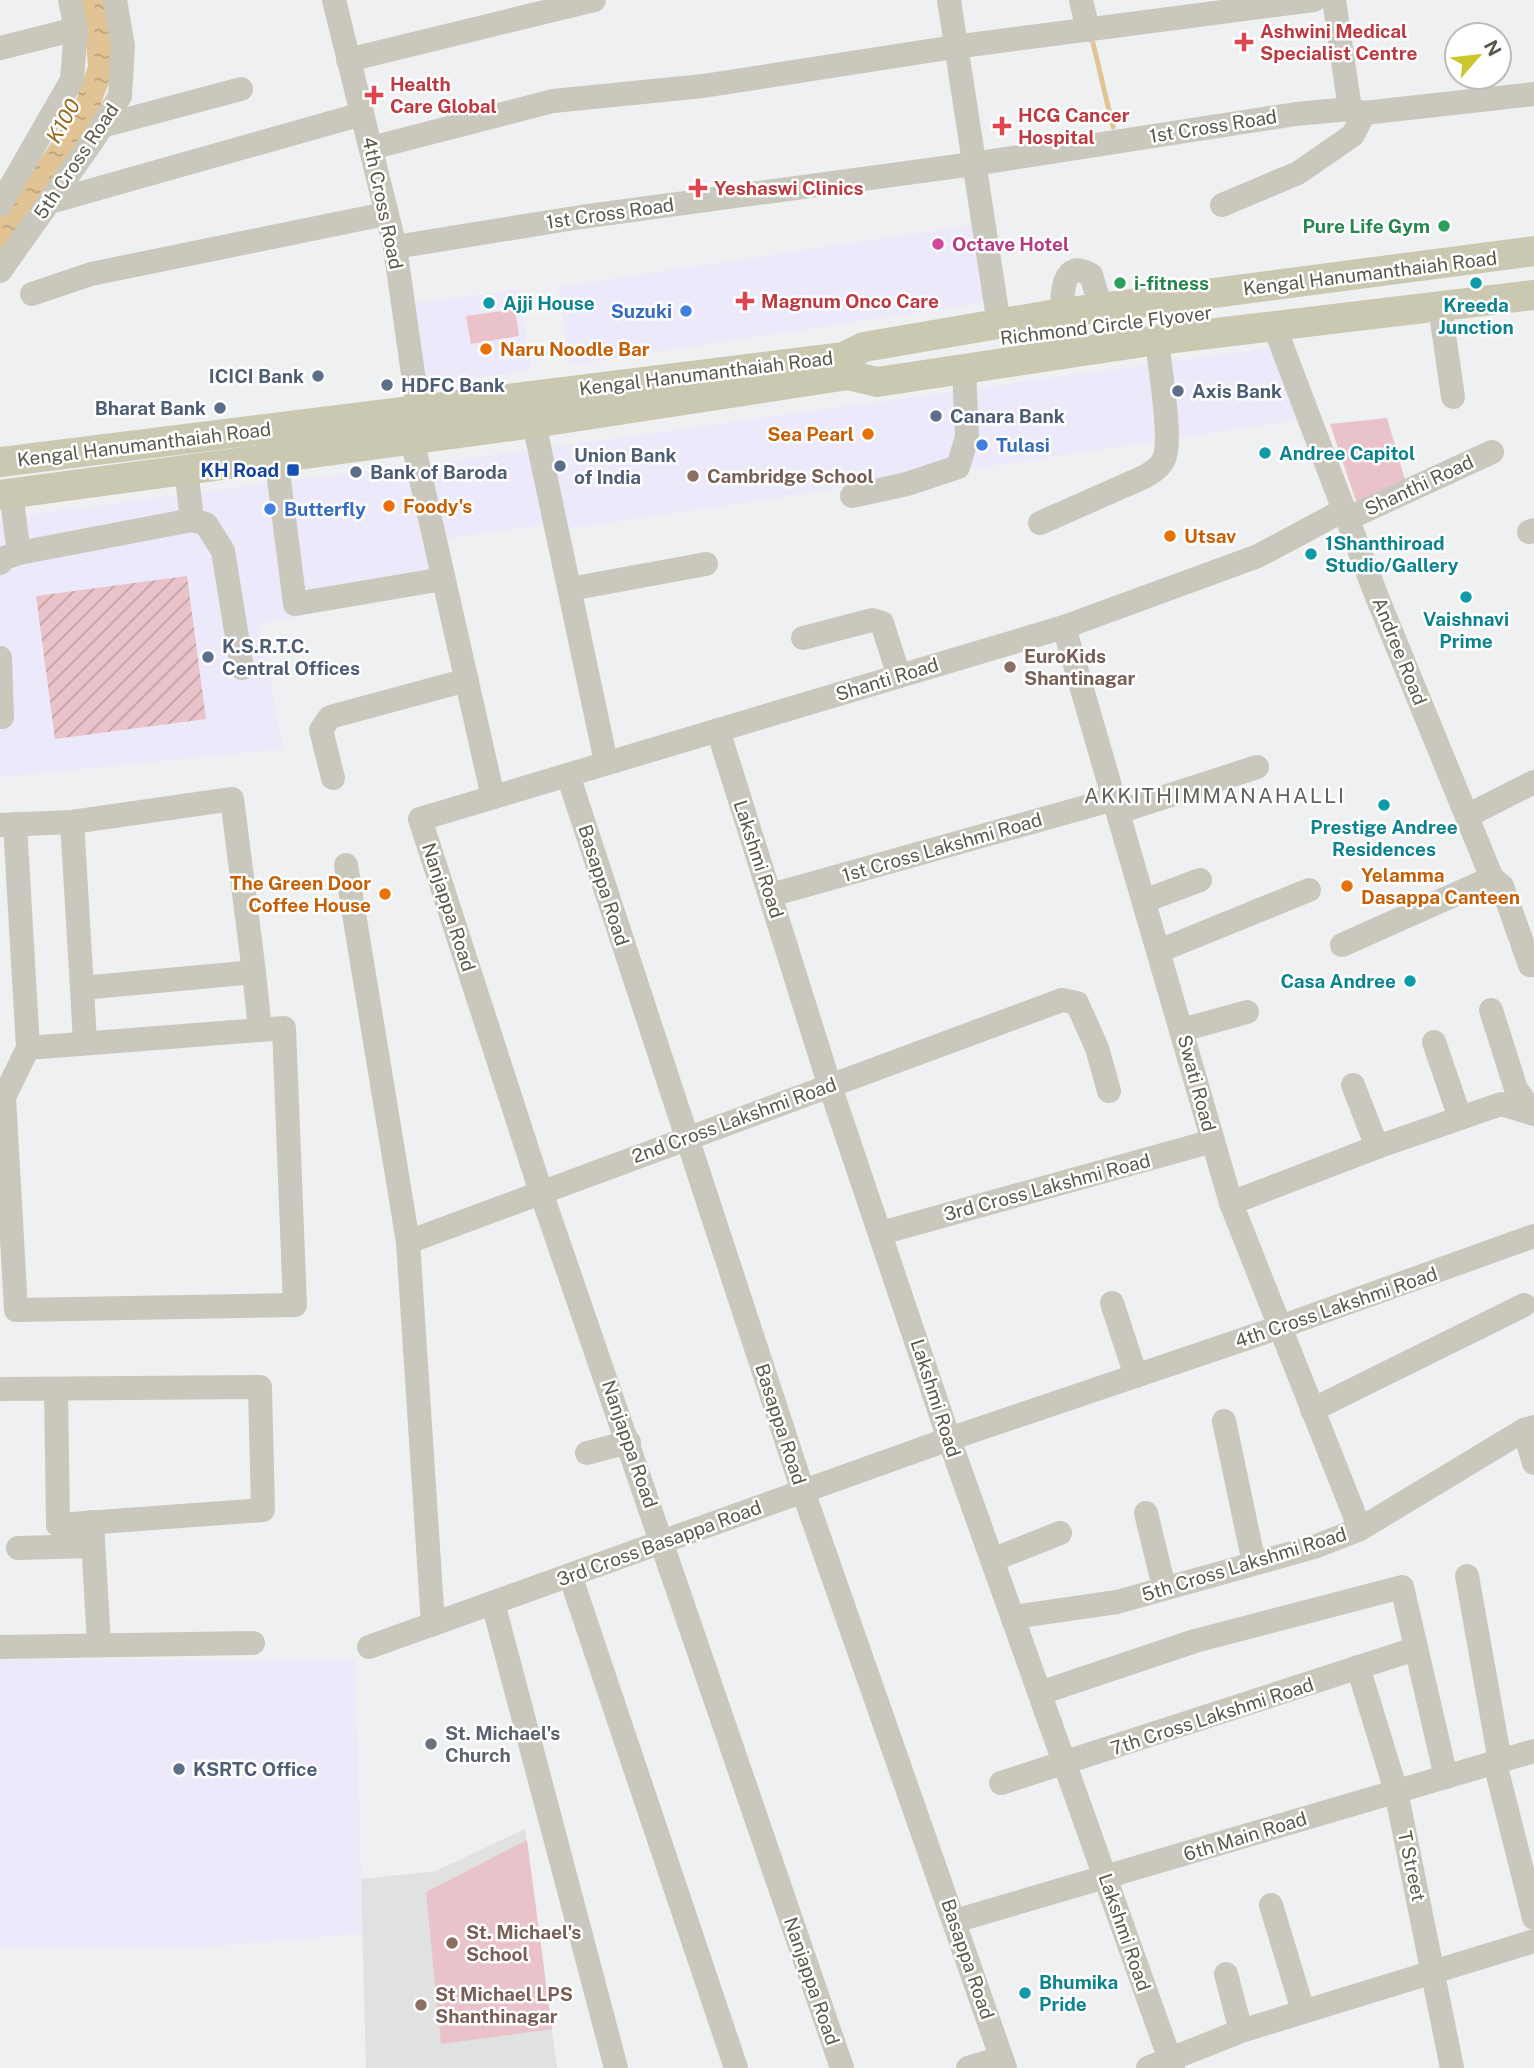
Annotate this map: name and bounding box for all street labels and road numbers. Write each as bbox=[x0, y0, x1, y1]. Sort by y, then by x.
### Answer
street label: 5th Cross Road bbox=[29, 99, 123, 223]
street label: 1st Cross Road bbox=[1148, 105, 1278, 147]
street label: 4th Cross Road bbox=[358, 135, 408, 271]
street label: 1st Cross Road bbox=[545, 193, 675, 233]
street label: Kengal Hanumanthaiah Road bbox=[1242, 246, 1498, 300]
street label: Richmond Circle Flyover bbox=[999, 301, 1213, 349]
street label: Kengal Hanumanthaiah Road bbox=[578, 346, 834, 400]
street label: Kengal Hanumanthaiah Road bbox=[16, 417, 272, 471]
street label: Shanthi Road bbox=[1361, 450, 1477, 520]
street label: Andree Road bbox=[1368, 594, 1432, 708]
street label: Shanti Road bbox=[833, 653, 941, 705]
street label: Lakshmi Road bbox=[730, 797, 788, 921]
street label: 1st Cross Lakshmi Road bbox=[840, 808, 1044, 886]
street label: Basappa Road bbox=[574, 822, 634, 948]
street label: Nanjappa Road bbox=[418, 840, 480, 974]
street label: Swati Road bbox=[1174, 1032, 1220, 1134]
street label: 2nd Cross Lakshmi Road bbox=[629, 1073, 839, 1167]
street label: 3rd Cross Lakshmi Road bbox=[941, 1149, 1153, 1225]
street label: 4th Cross Lakshmi Road bbox=[1232, 1262, 1440, 1352]
street label: Lakshmi Road bbox=[907, 1336, 965, 1460]
street label: Basappa Road bbox=[751, 1361, 811, 1487]
street label: Nanjappa Road bbox=[598, 1377, 662, 1511]
street label: 3rd Cross Basappa Road bbox=[554, 1496, 764, 1590]
street label: 5th Cross Lakshmi Road bbox=[1139, 1522, 1349, 1606]
street label: 7th Cross Lakshmi Road bbox=[1108, 1673, 1316, 1759]
street label: 6th Main Road bbox=[1181, 1807, 1309, 1865]
street label: T Street bbox=[1394, 1829, 1430, 1903]
street label: Lakshmi Road bbox=[1095, 1870, 1155, 1994]
street label: Basappa Road bbox=[937, 1896, 999, 2022]
street label: Nanjappa Road bbox=[780, 1914, 844, 2048]

